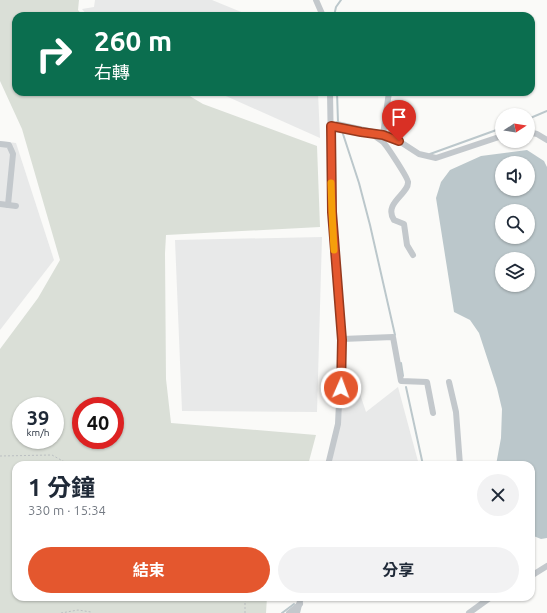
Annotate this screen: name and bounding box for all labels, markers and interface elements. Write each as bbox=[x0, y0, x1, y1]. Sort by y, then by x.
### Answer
text: 260 m bbox=[94, 25, 172, 56]
icon: right bbox=[28, 28, 80, 80]
text: 右轉 bbox=[94, 62, 130, 82]
pin bbox=[382, 100, 416, 141]
icon: arrive bbox=[388, 106, 410, 128]
north arrow bbox=[495, 108, 535, 148]
map controls bbox=[495, 108, 535, 292]
button: sound bbox=[495, 156, 535, 196]
button: search bbox=[495, 204, 535, 244]
button: layers bbox=[495, 252, 535, 292]
position arrow bbox=[320, 367, 362, 409]
speed limit sign: 40 bbox=[72, 397, 124, 449]
text: 39 bbox=[27, 406, 49, 429]
text: km/h bbox=[26, 427, 50, 438]
text: 1 分鐘 bbox=[28, 474, 95, 501]
button: close bbox=[477, 474, 519, 516]
text: 330 m · 15:34 bbox=[28, 503, 106, 517]
button: 結束 bbox=[28, 547, 270, 593]
button: 分享 bbox=[278, 547, 519, 593]

